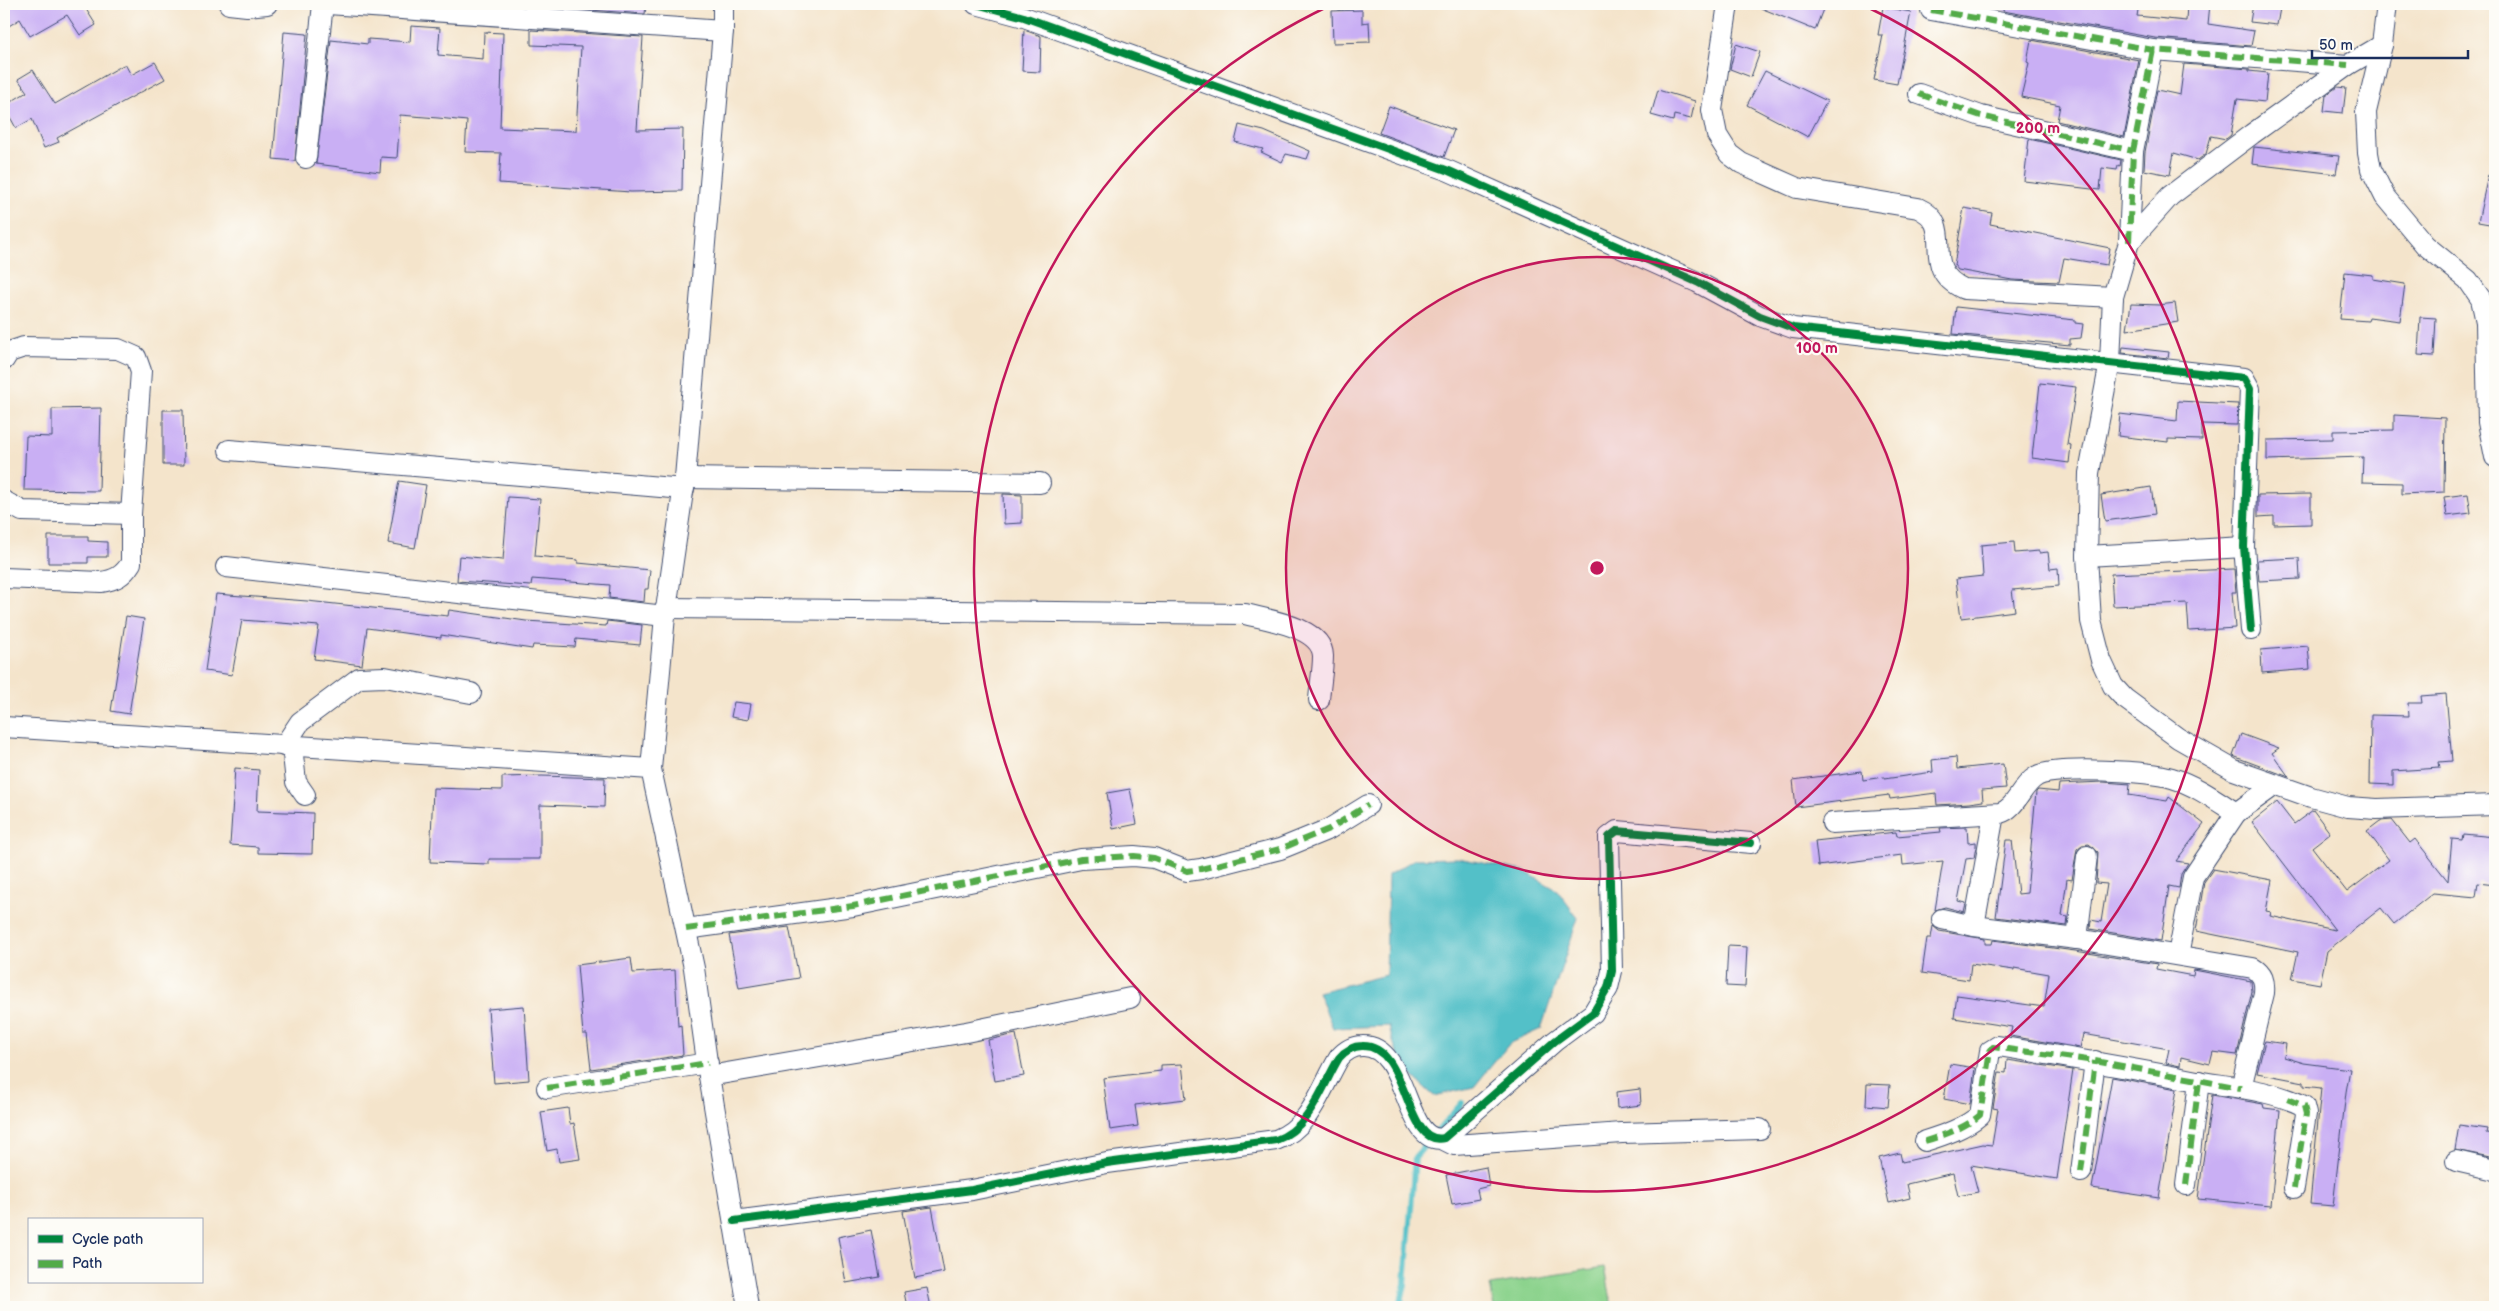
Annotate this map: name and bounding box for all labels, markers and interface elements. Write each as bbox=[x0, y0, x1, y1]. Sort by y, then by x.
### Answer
scale bar bbox=[2312, 28, 2468, 60]
text: 50 m bbox=[2319, 36, 2353, 55]
text: 200 m bbox=[2016, 119, 2060, 138]
text: 100 m bbox=[1796, 339, 1838, 358]
centre of rings bbox=[1588, 559, 1606, 577]
legend bbox=[28, 1218, 202, 1284]
text: Cycle path bbox=[72, 1230, 143, 1249]
text: Path bbox=[72, 1254, 102, 1273]

